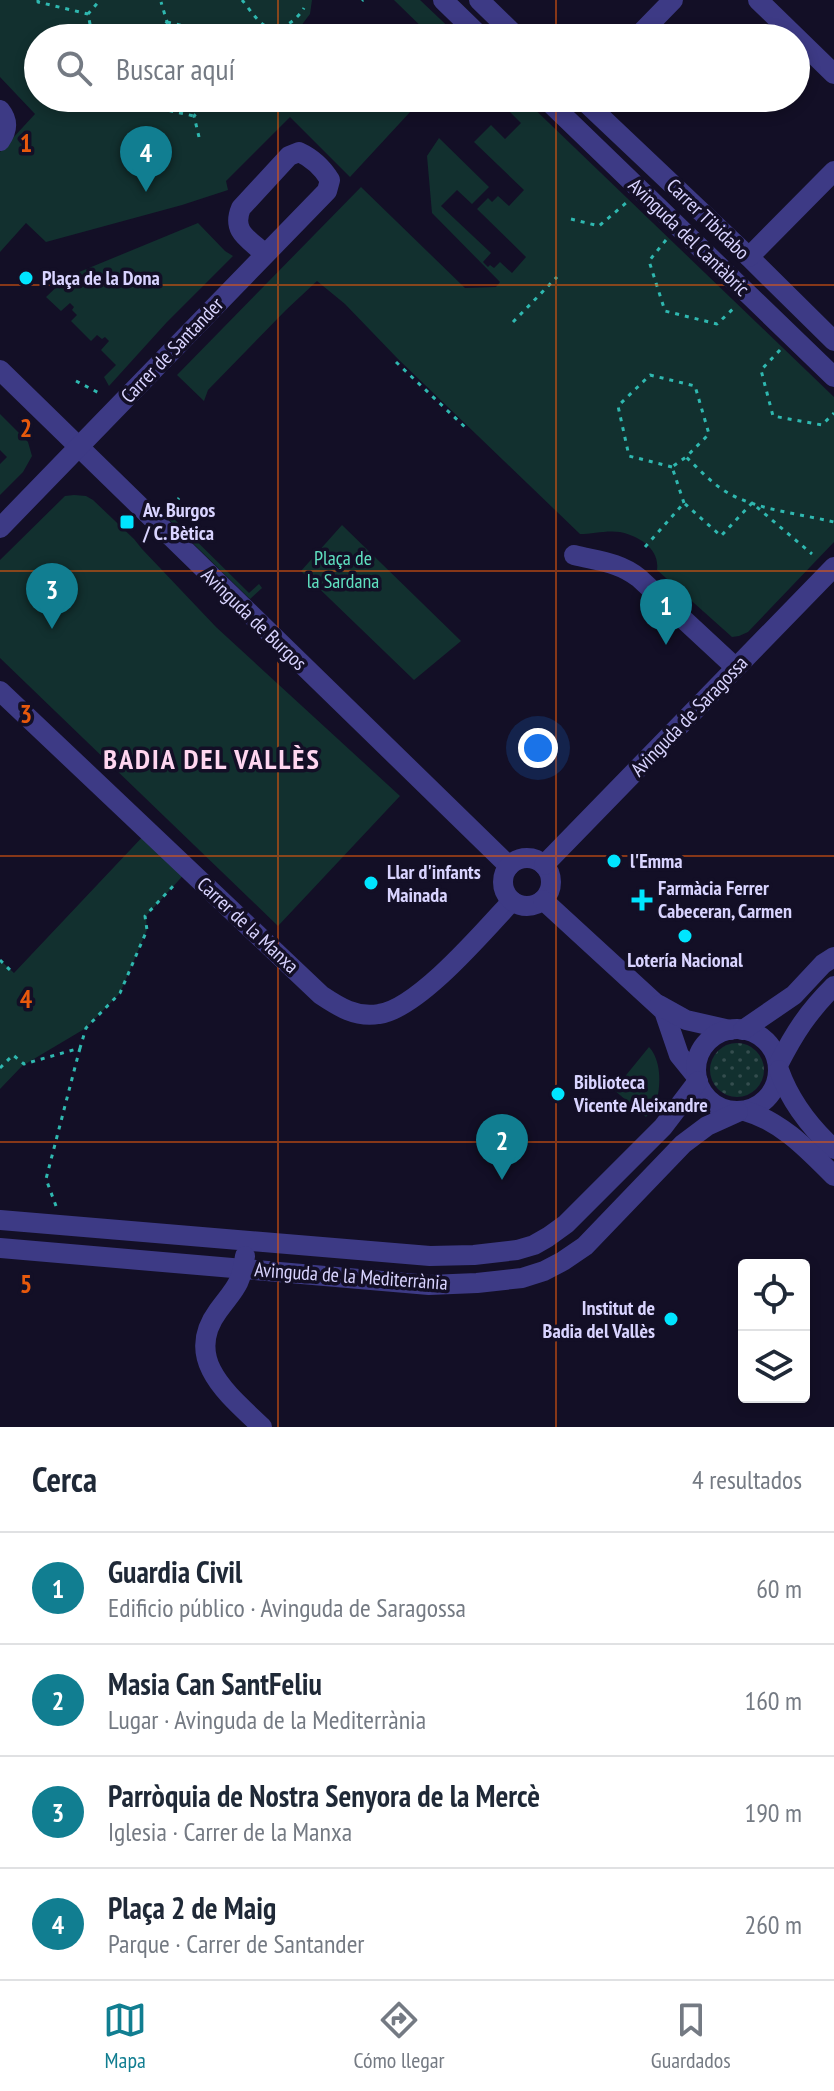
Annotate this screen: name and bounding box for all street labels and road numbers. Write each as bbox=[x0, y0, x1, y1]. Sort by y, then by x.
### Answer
street label: Avinguda del Cantàbric bbox=[623, 173, 755, 301]
street label: Carrer Tibidabo bbox=[661, 173, 755, 265]
street label: Carrer de Santander bbox=[115, 291, 229, 408]
street label: Avinguda de Burgos bbox=[196, 562, 312, 676]
street label: Avinguda de Saragossa bbox=[625, 650, 753, 782]
street label: Carrer de la Manxa bbox=[192, 871, 304, 979]
street label: Avinguda de la Mediterrània bbox=[253, 1256, 449, 1296]

